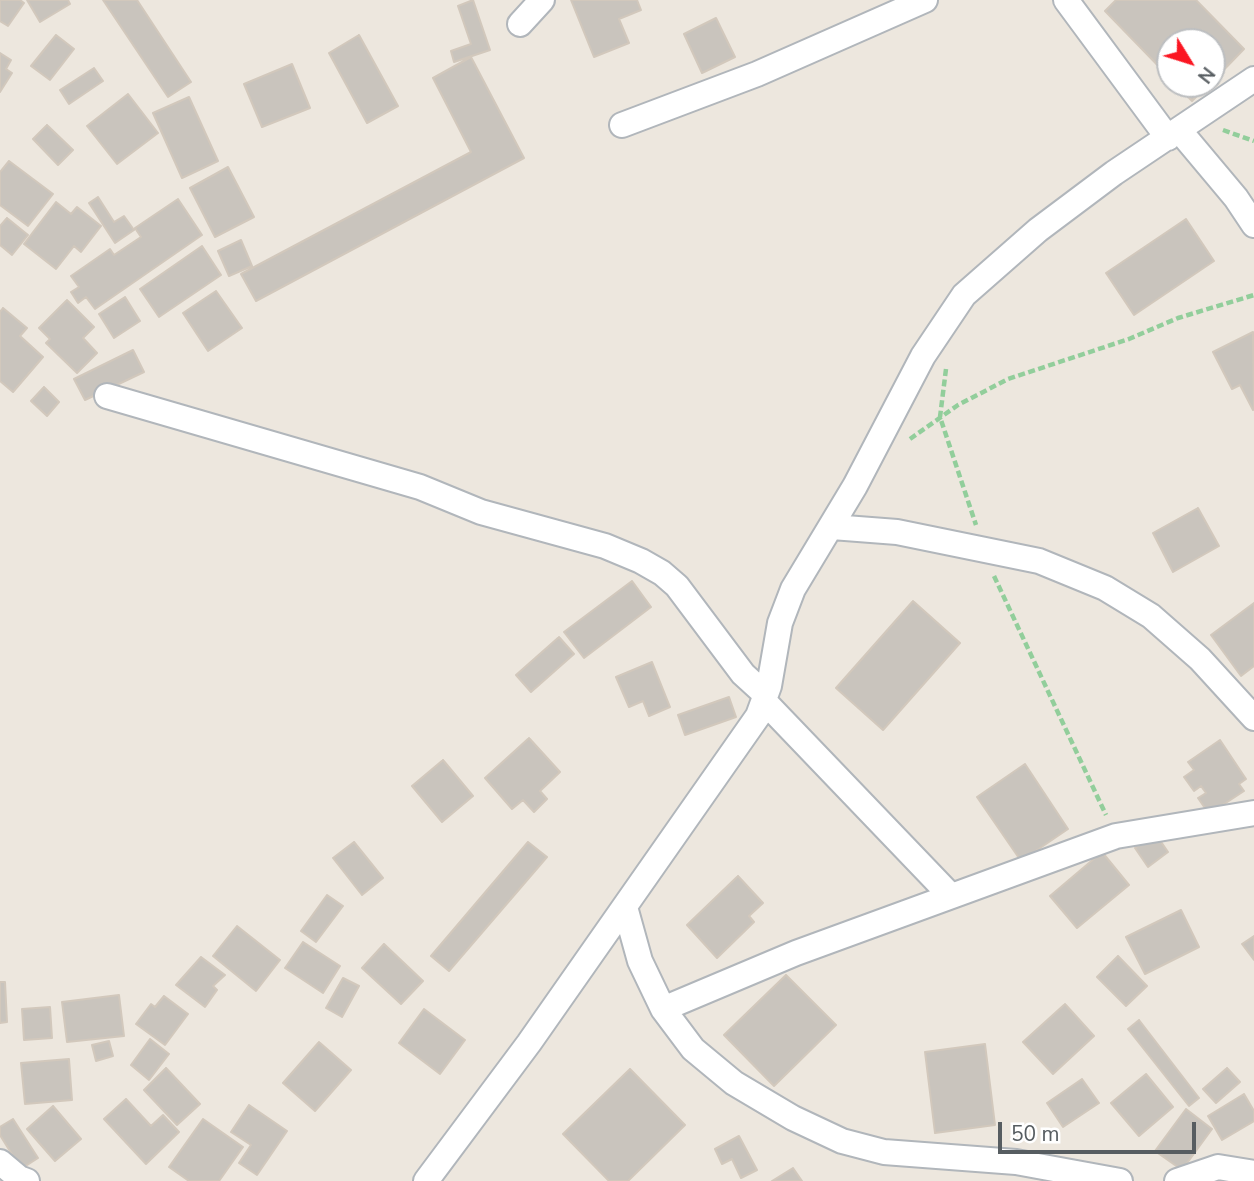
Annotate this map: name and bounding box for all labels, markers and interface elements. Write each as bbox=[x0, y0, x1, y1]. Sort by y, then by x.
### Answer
north arrow bbox=[1156, 28, 1226, 98]
text: N bbox=[1191, 61, 1221, 88]
scale bar bbox=[1002, 1108, 1200, 1152]
text: 50 m bbox=[1011, 1120, 1060, 1148]

